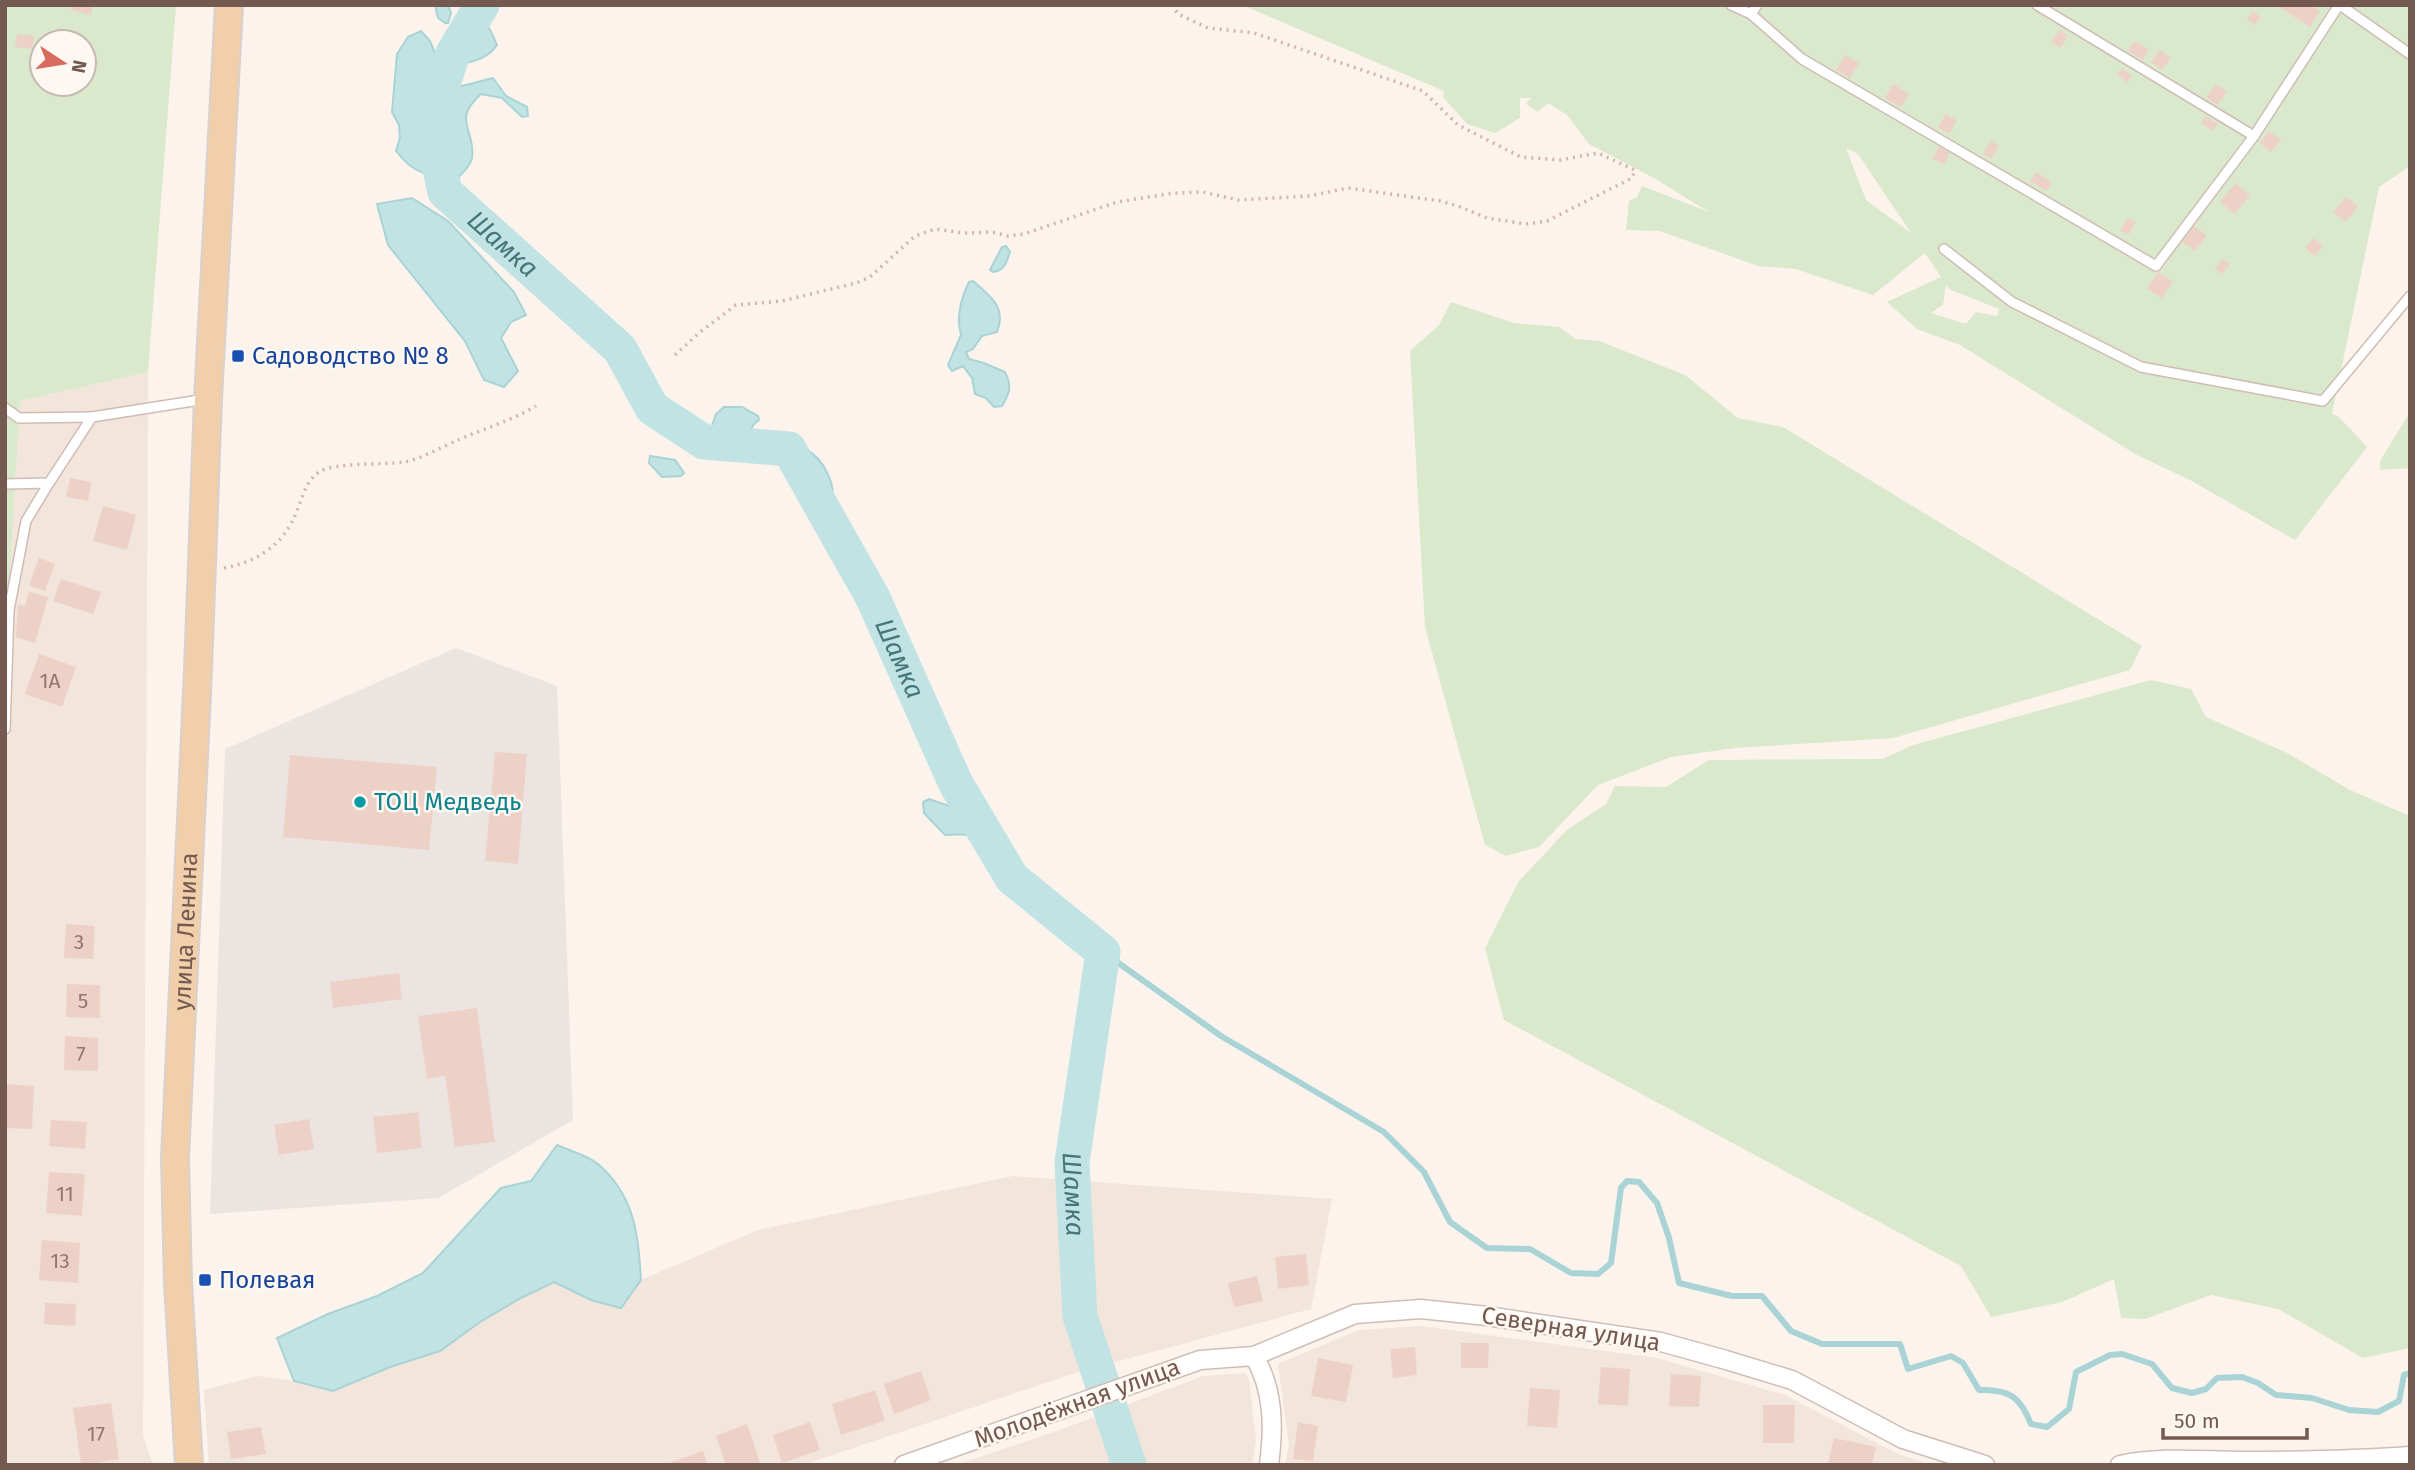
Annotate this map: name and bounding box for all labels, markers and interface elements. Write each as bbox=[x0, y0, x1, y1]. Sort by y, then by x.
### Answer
north arrow bbox=[28, 28, 98, 98]
text: N bbox=[67, 58, 92, 75]
water label: Шамка bbox=[461, 205, 544, 284]
place label: Садоводство № 8 bbox=[252, 342, 449, 370]
marker: Садоводство № 8 bbox=[230, 348, 246, 364]
water label: Шамка bbox=[868, 614, 931, 703]
house number: 1А bbox=[39, 668, 61, 694]
place label: ТОЦ Медведь bbox=[374, 788, 521, 816]
marker: ТОЦ Медведь bbox=[352, 794, 368, 810]
street label: улица Ленина bbox=[168, 852, 203, 1011]
house number: 3 bbox=[74, 929, 84, 955]
house number: 5 bbox=[78, 988, 88, 1014]
house number: 7 bbox=[76, 1041, 86, 1067]
water label: Шамка bbox=[1056, 1151, 1091, 1237]
house number: 11 bbox=[56, 1181, 74, 1207]
house number: 13 bbox=[50, 1248, 70, 1274]
place label: Полевая bbox=[219, 1266, 315, 1294]
marker: Полевая bbox=[197, 1272, 213, 1288]
street label: Северная улица bbox=[1480, 1301, 1662, 1357]
street label: Молодёжная улица bbox=[970, 1353, 1184, 1453]
scale bar bbox=[2163, 1396, 2306, 1440]
text: 50 m bbox=[2174, 1408, 2220, 1434]
house number: 17 bbox=[87, 1421, 105, 1447]

